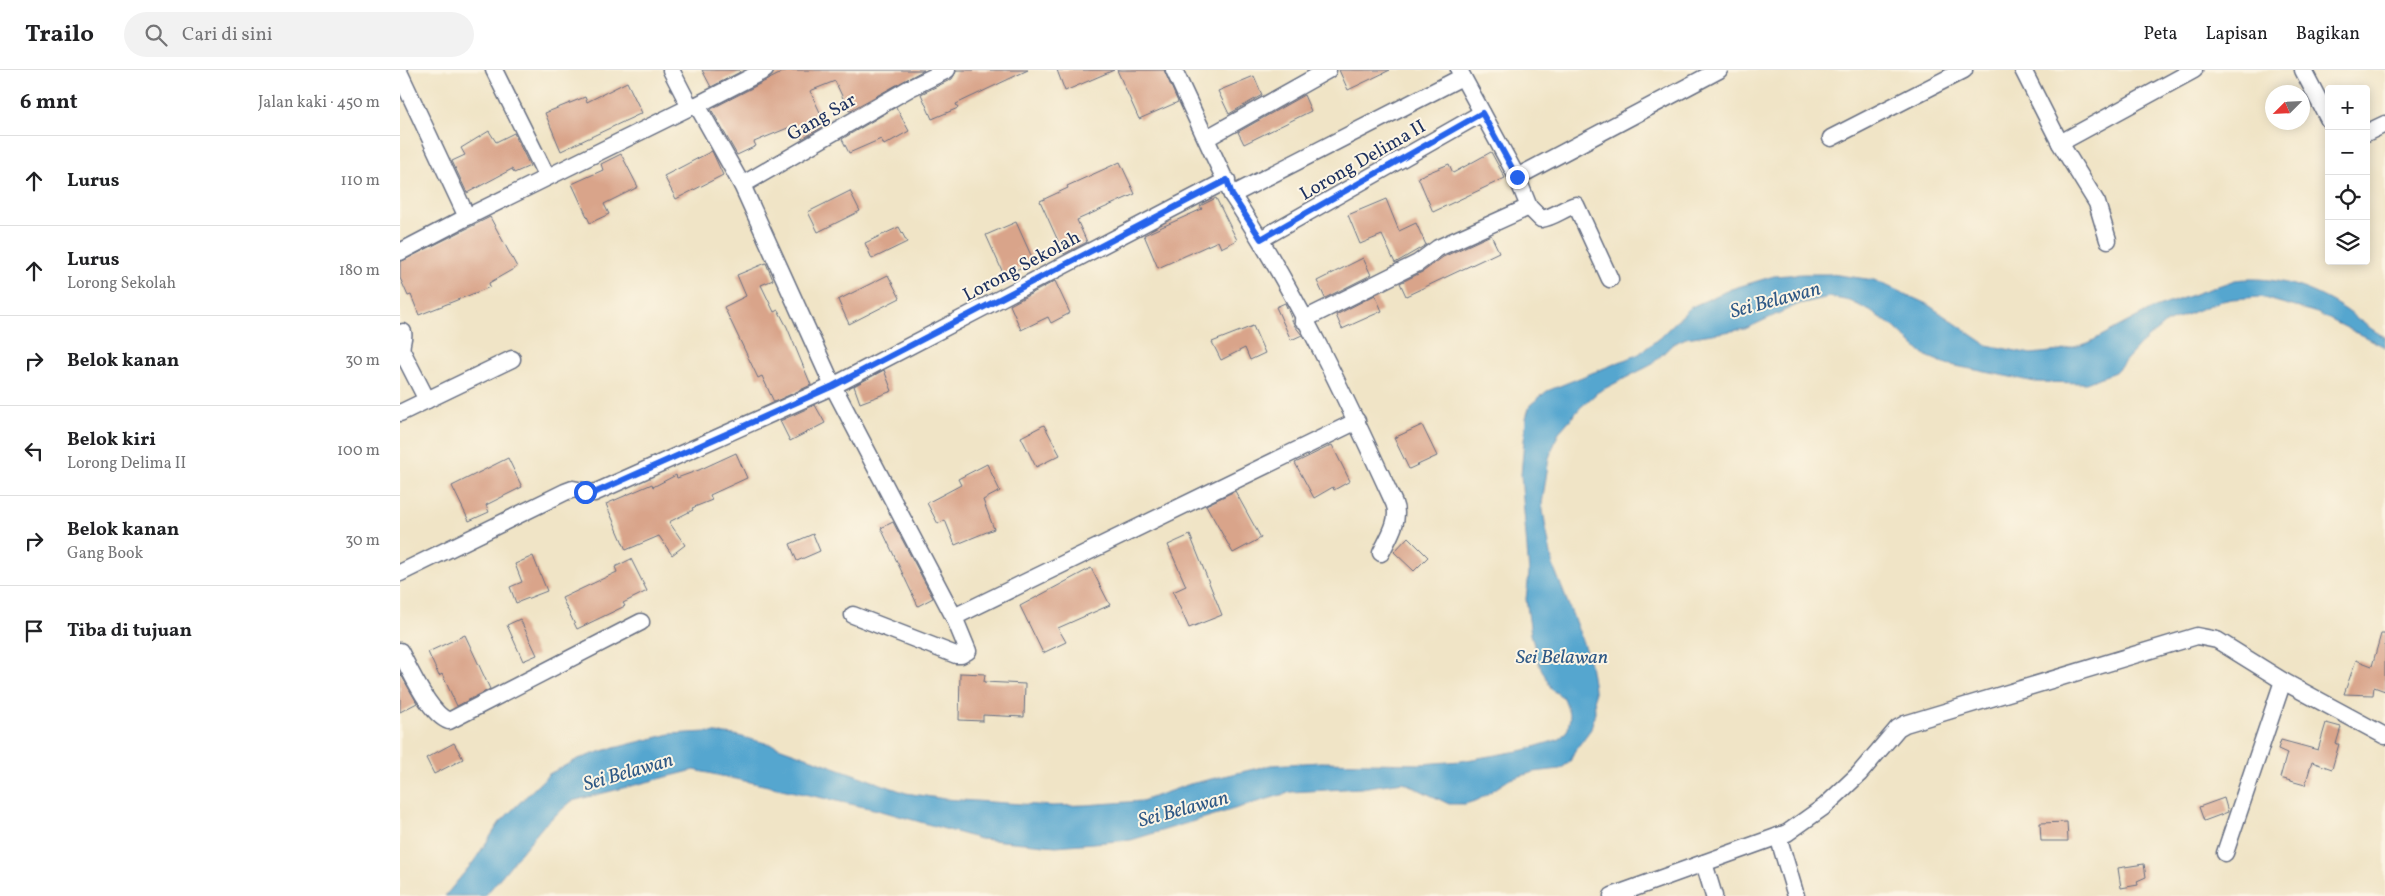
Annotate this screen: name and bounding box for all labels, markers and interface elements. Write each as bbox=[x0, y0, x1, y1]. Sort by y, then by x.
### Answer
search box bbox=[124, 12, 474, 57]
text: Trailo bbox=[25, 18, 94, 52]
icon: search bbox=[142, 21, 170, 49]
text: Cari di sini bbox=[182, 22, 273, 48]
text: Peta bbox=[2144, 22, 2177, 47]
text: Lapisan bbox=[2205, 22, 2268, 47]
text: Bagikan bbox=[2296, 22, 2360, 47]
north arrow bbox=[2265, 85, 2310, 130]
map controls bbox=[2325, 85, 2370, 265]
button: + bbox=[2325, 85, 2370, 130]
street label: Gang Sar bbox=[783, 87, 861, 148]
text: 6 mnt bbox=[20, 88, 78, 117]
text: Jalan kaki · 450 m bbox=[258, 92, 380, 114]
street label: Lorong Delima II bbox=[1295, 114, 1431, 207]
button: − bbox=[2325, 130, 2370, 175]
route end bbox=[1506, 166, 1529, 189]
icon: ahead bbox=[20, 167, 48, 195]
text: Lurus bbox=[67, 168, 119, 194]
text: 110 m bbox=[341, 170, 380, 192]
button: locate bbox=[2325, 175, 2370, 220]
button: layers bbox=[2325, 220, 2370, 265]
street label: Lorong Sekolah bbox=[959, 225, 1085, 309]
text: Lurus bbox=[67, 247, 119, 273]
icon: ahead bbox=[20, 257, 48, 285]
text: 180 m bbox=[339, 260, 380, 282]
text: Lorong Sekolah bbox=[67, 273, 176, 295]
water label: Sei Belawan bbox=[1727, 275, 1824, 326]
icon: right bbox=[20, 347, 48, 375]
text: Belok kanan bbox=[67, 348, 179, 374]
text: 30 m bbox=[345, 350, 380, 372]
text: Belok kiri bbox=[67, 427, 156, 453]
icon: left bbox=[20, 437, 48, 465]
text: 100 m bbox=[337, 440, 380, 462]
text: Lorong Delima II bbox=[67, 453, 186, 475]
route start bbox=[574, 481, 597, 504]
text: Belok kanan bbox=[67, 517, 179, 543]
icon: right bbox=[20, 527, 48, 555]
text: 30 m bbox=[345, 530, 380, 552]
text: Gang Book bbox=[67, 543, 143, 565]
icon: arrive bbox=[20, 617, 48, 645]
text: Tiba di tujuan bbox=[67, 618, 192, 644]
water label: Sei Belawan bbox=[1516, 644, 1608, 672]
water label: Sei Belawan bbox=[580, 747, 677, 799]
water label: Sei Belawan bbox=[1135, 784, 1232, 835]

